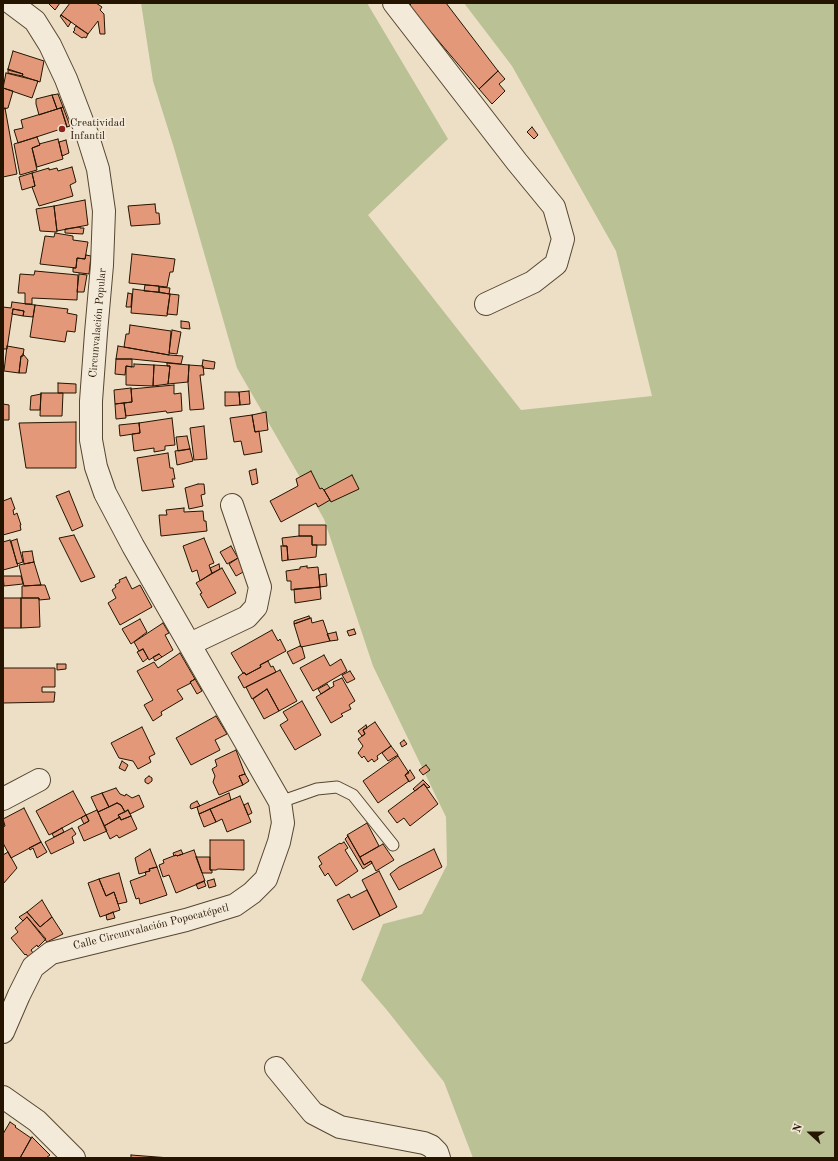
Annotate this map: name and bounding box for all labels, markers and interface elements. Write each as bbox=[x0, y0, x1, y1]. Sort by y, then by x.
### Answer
place label: Creatividad Infantil bbox=[70, 116, 125, 142]
marker: Creatividad Infantil bbox=[57, 124, 67, 134]
street label: Circunvalación Popular bbox=[87, 268, 109, 378]
street label: Calle Circunvalación Popocatépetl bbox=[72, 901, 230, 953]
north arrow bbox=[790, 1113, 830, 1153]
text: N bbox=[792, 1123, 805, 1134]

